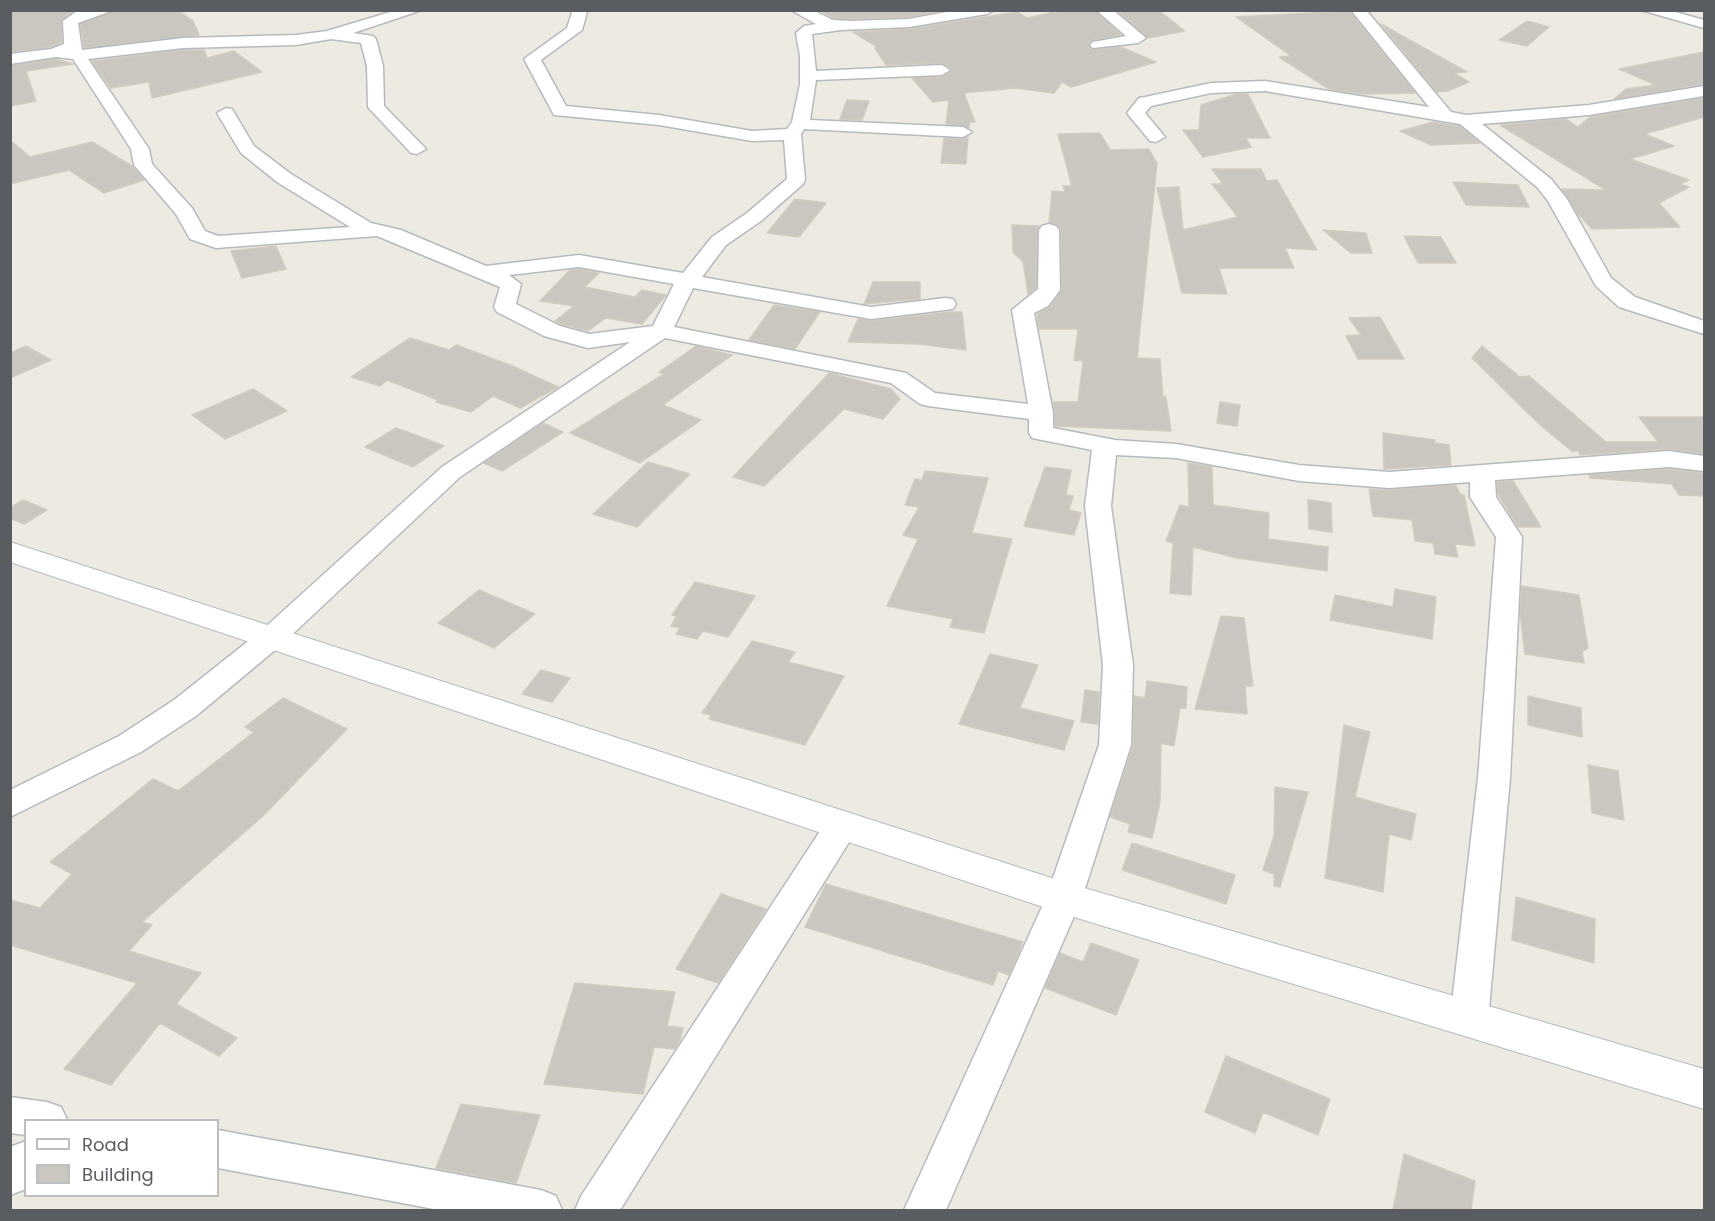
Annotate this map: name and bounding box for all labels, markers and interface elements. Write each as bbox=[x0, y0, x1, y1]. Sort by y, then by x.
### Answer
legend bbox=[24, 1119, 219, 1197]
text: Road bbox=[82, 1132, 129, 1157]
text: Building bbox=[82, 1162, 154, 1187]

